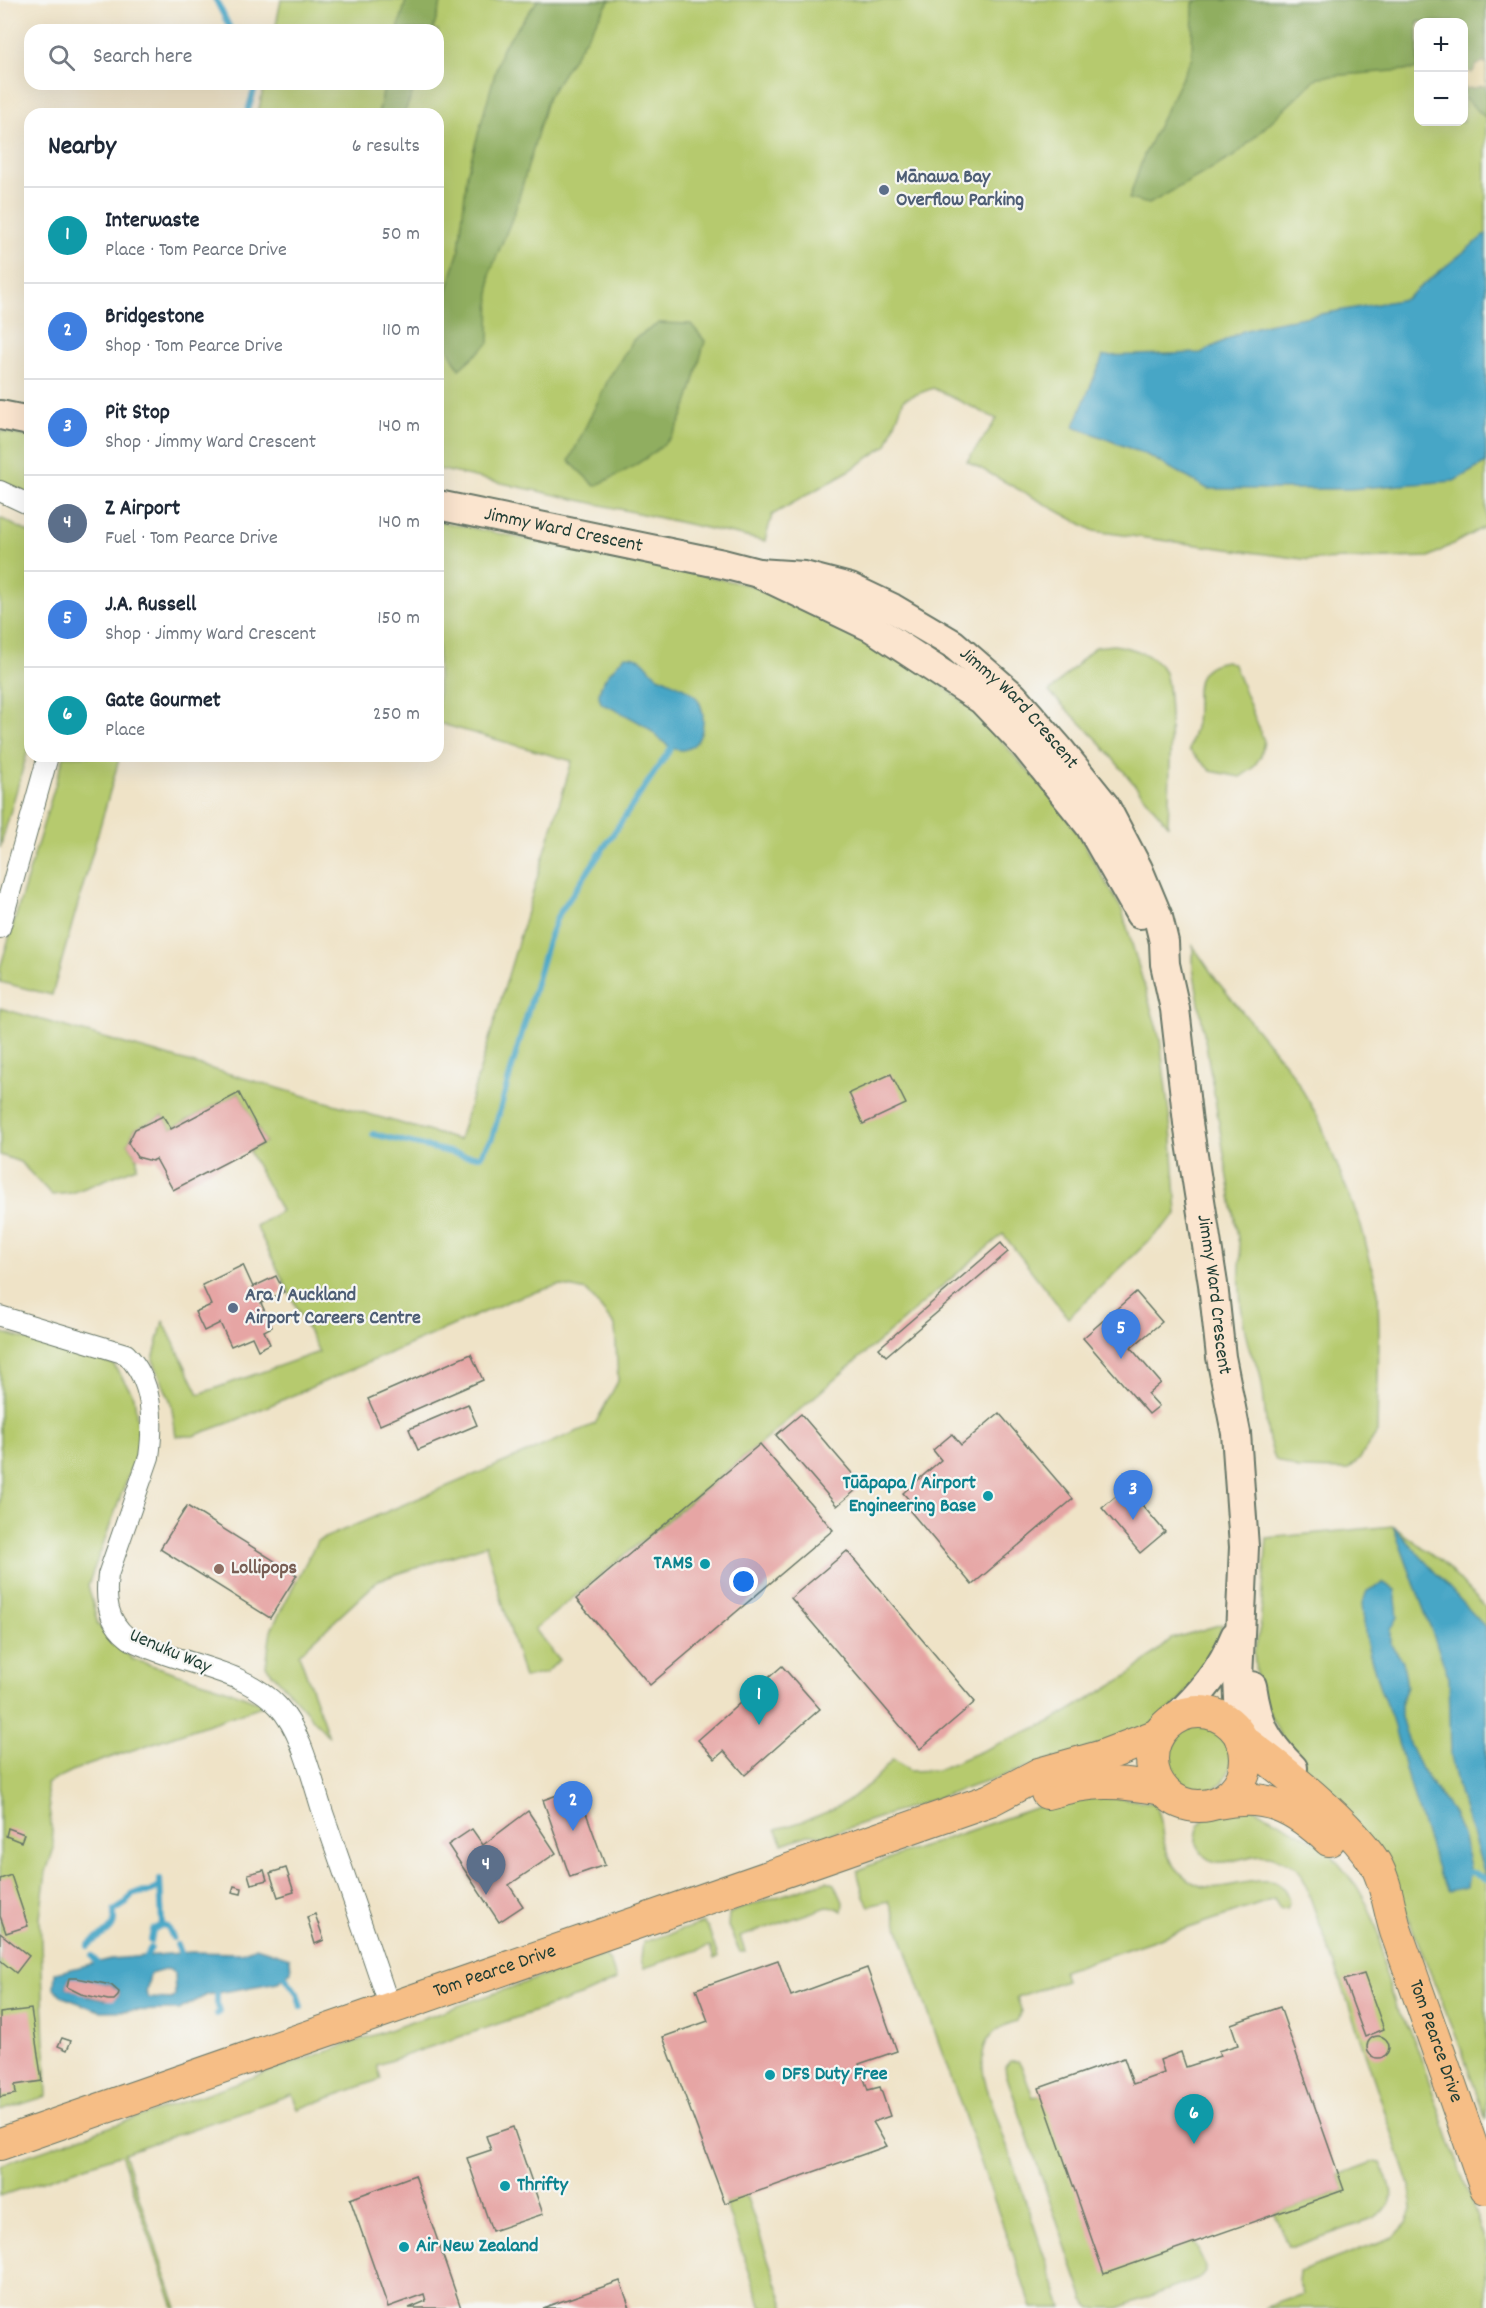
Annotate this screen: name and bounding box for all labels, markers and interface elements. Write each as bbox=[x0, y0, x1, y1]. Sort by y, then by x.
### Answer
map controls bbox=[1414, 18, 1468, 126]
button: + bbox=[1414, 18, 1468, 72]
search box bbox=[24, 24, 444, 90]
icon: search bbox=[45, 41, 78, 74]
text: Search here bbox=[93, 42, 192, 73]
button: − bbox=[1414, 72, 1468, 126]
text: Nearby bbox=[48, 129, 116, 166]
text: 6 results bbox=[352, 133, 420, 161]
place label: Mānawa Bay Overflow Parking bbox=[896, 164, 1024, 215]
marker: Mānawa Bay Overflow Parking bbox=[877, 183, 891, 197]
text: Interwaste bbox=[105, 206, 200, 237]
text: 1 bbox=[65, 221, 70, 249]
text: 50 m bbox=[382, 221, 420, 249]
text: Place · Tom Pearce Drive bbox=[105, 237, 287, 265]
text: Bridgestone bbox=[105, 302, 204, 333]
text: 2 bbox=[63, 317, 72, 345]
text: 110 m bbox=[382, 317, 420, 345]
text: Shop · Tom Pearce Drive bbox=[105, 333, 283, 361]
text: Pit Stop bbox=[105, 398, 170, 429]
text: 3 bbox=[63, 413, 72, 441]
text: 140 m bbox=[378, 413, 420, 441]
text: Shop · Jimmy Ward Crescent bbox=[105, 429, 316, 457]
text: Z Airport bbox=[105, 494, 180, 525]
street label: Jimmy Ward Crescent bbox=[481, 501, 645, 561]
text: 4 bbox=[63, 509, 72, 537]
text: 140 m bbox=[378, 509, 420, 537]
text: Fuel · Tom Pearce Drive bbox=[105, 525, 278, 553]
text: J.A. Russell bbox=[105, 590, 196, 621]
text: 5 bbox=[63, 605, 72, 633]
text: 150 m bbox=[377, 605, 420, 633]
text: Shop · Jimmy Ward Crescent bbox=[105, 621, 316, 649]
street label: Jimmy Ward Crescent bbox=[952, 641, 1085, 776]
text: Gate Gourmet bbox=[105, 686, 221, 717]
text: 6 bbox=[63, 701, 72, 729]
text: 250 m bbox=[373, 701, 420, 729]
text: Place bbox=[105, 717, 145, 745]
street label: Jimmy Ward Crescent bbox=[1188, 1213, 1238, 1377]
place label: Ara / Auckland Airport Careers Centre bbox=[245, 1282, 421, 1333]
marker: Ara / Auckland Airport Careers Centre bbox=[226, 1301, 240, 1315]
pin: 5 bbox=[1102, 1310, 1140, 1359]
place label: Tūāpapa / Airport Engineering Base bbox=[842, 1470, 977, 1521]
pin: 3 bbox=[1114, 1470, 1152, 1520]
marker: Tūāpapa / Airport Engineering Base bbox=[981, 1489, 995, 1503]
place label: TAMS bbox=[654, 1550, 693, 1578]
place label: Lollipops bbox=[231, 1555, 297, 1583]
marker: TAMS bbox=[698, 1557, 712, 1571]
marker: Lollipops bbox=[212, 1562, 226, 1576]
your location bbox=[729, 1567, 758, 1596]
street label: Uenuku Way bbox=[125, 1622, 216, 1682]
pin: 1 bbox=[740, 1676, 778, 1725]
pin: 2 bbox=[554, 1782, 592, 1831]
pin: 4 bbox=[466, 1846, 506, 1895]
street label: Tom Pearce Drive bbox=[430, 1938, 560, 2006]
street label: Tom Pearce Drive bbox=[1401, 1976, 1470, 2107]
place label: DFS Duty Free bbox=[782, 2061, 888, 2089]
marker: DFS Duty Free bbox=[763, 2068, 777, 2082]
pin: 6 bbox=[1174, 2094, 1214, 2144]
place label: Thrifty bbox=[517, 2172, 569, 2200]
marker: Thrifty bbox=[498, 2179, 512, 2193]
place label: Air New Zealand bbox=[416, 2233, 538, 2261]
marker: Air New Zealand bbox=[397, 2240, 411, 2254]

